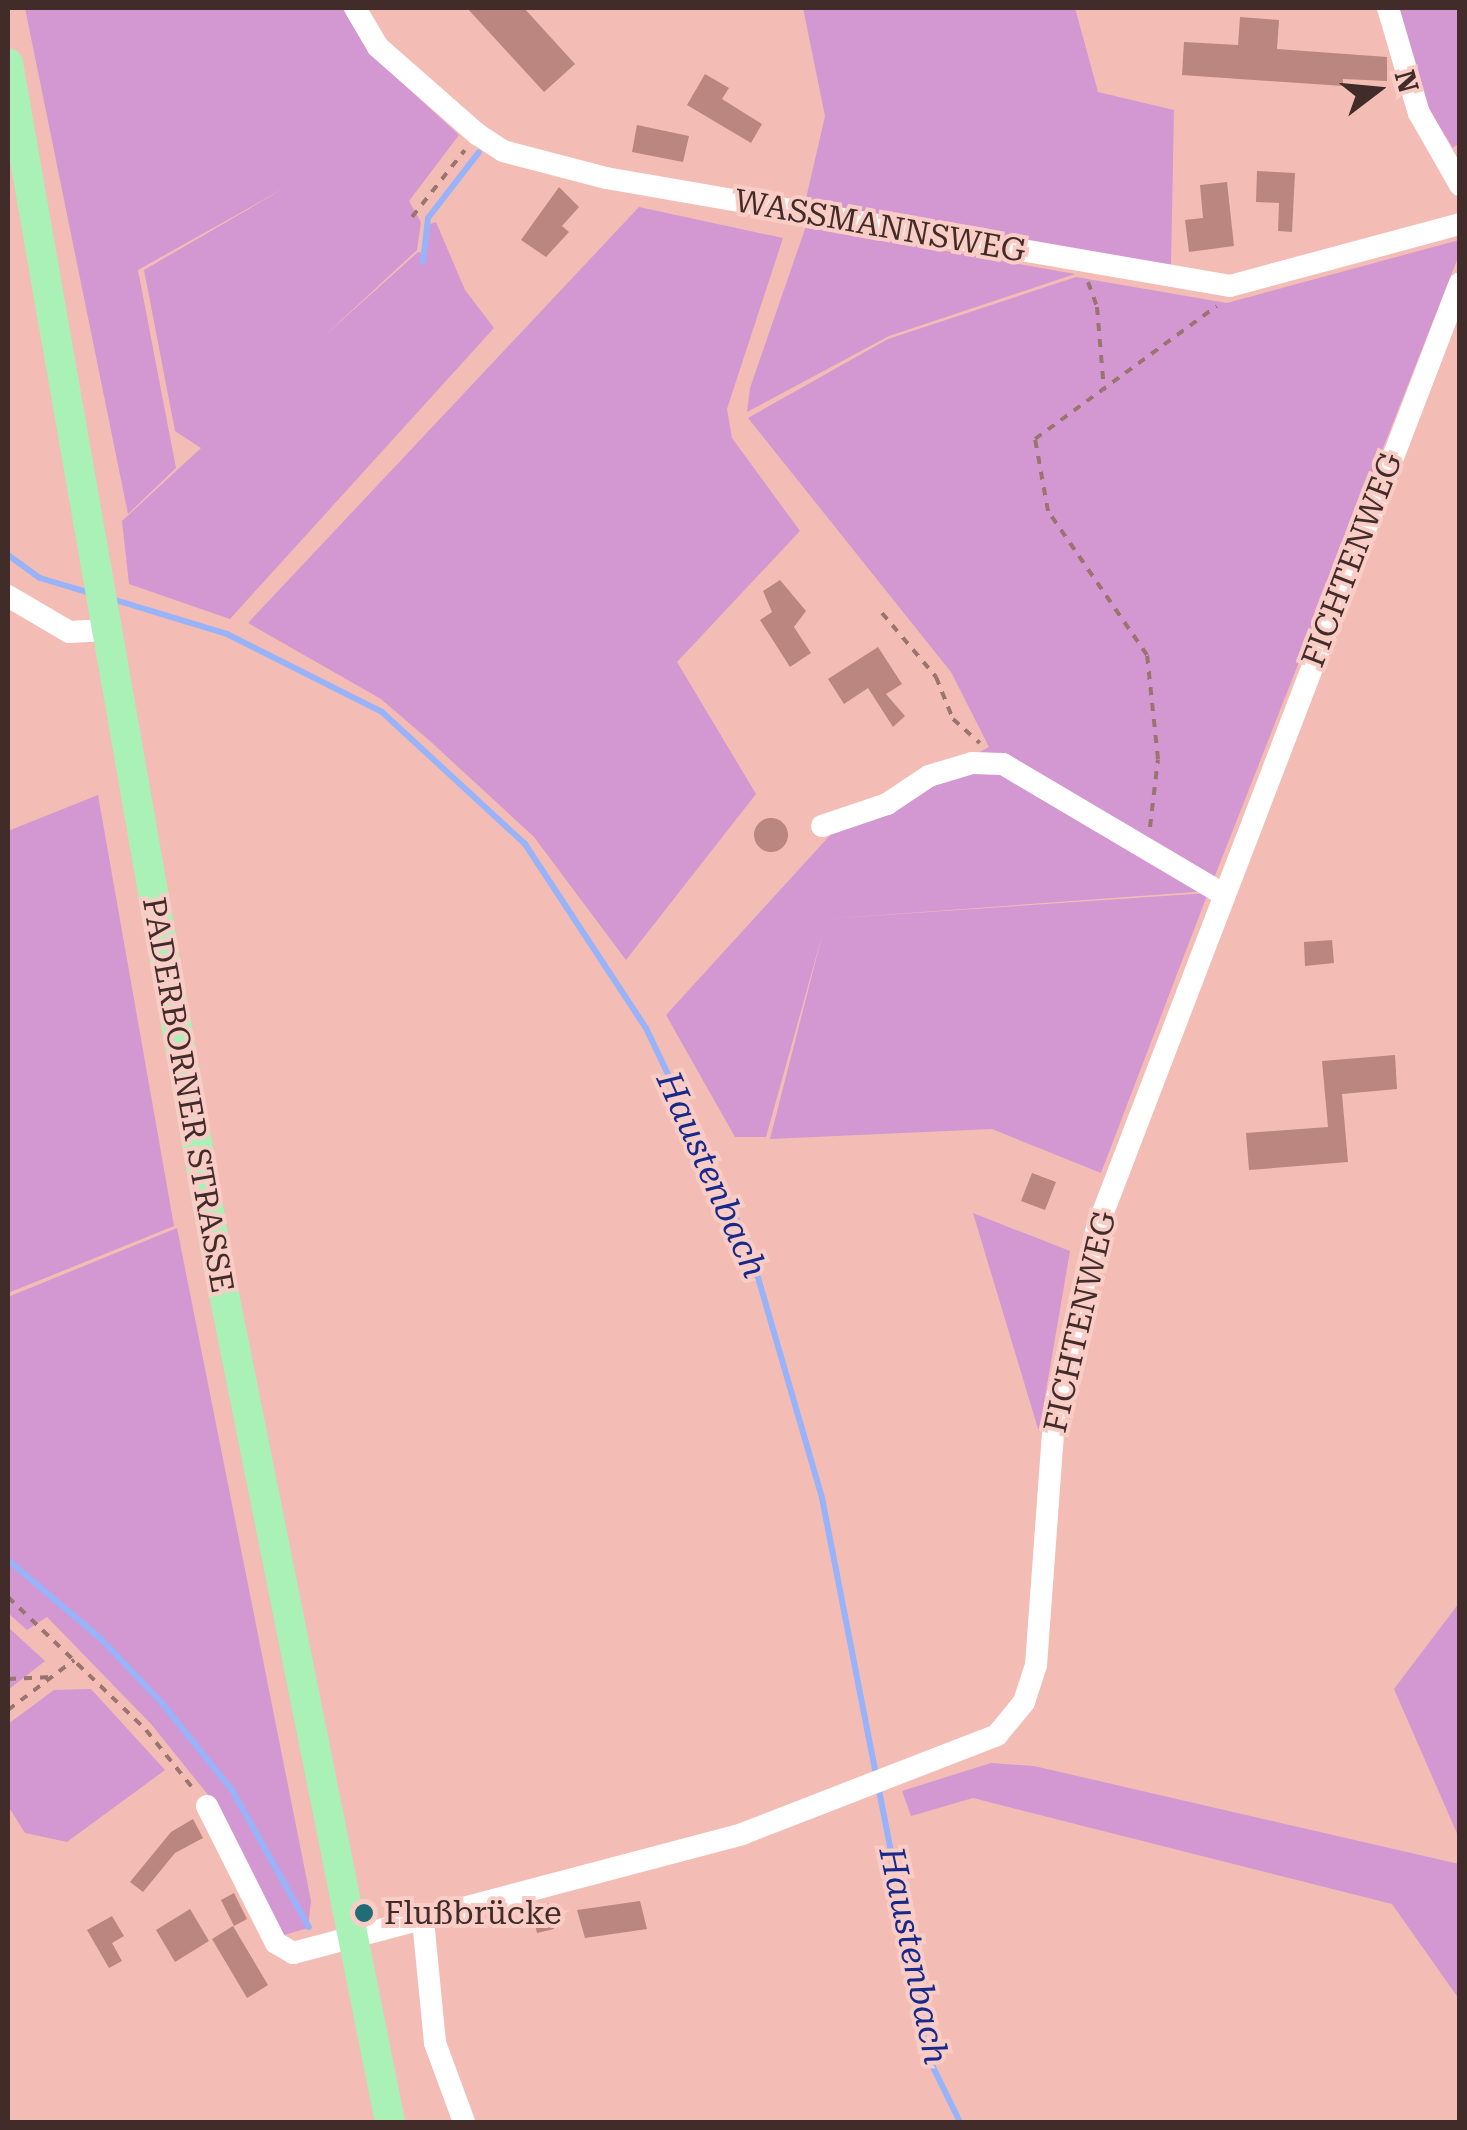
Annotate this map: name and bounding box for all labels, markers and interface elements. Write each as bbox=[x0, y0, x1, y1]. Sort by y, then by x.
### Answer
north arrow bbox=[1327, 40, 1427, 140]
text: N bbox=[1387, 67, 1425, 97]
street label: WASSMANNSWEG bbox=[732, 182, 1028, 270]
street label: FICHTENWEG bbox=[1294, 448, 1410, 672]
street label: PADERBORNER STRASSE bbox=[134, 894, 242, 1296]
water label: Haustenbach bbox=[647, 1065, 775, 1285]
street label: FICHTENWEG bbox=[1036, 1208, 1124, 1436]
water label: Haustenbach bbox=[869, 1843, 957, 2069]
place label: Flußbrücke bbox=[384, 1894, 562, 1932]
marker: Flußbrücke bbox=[353, 1902, 375, 1924]

